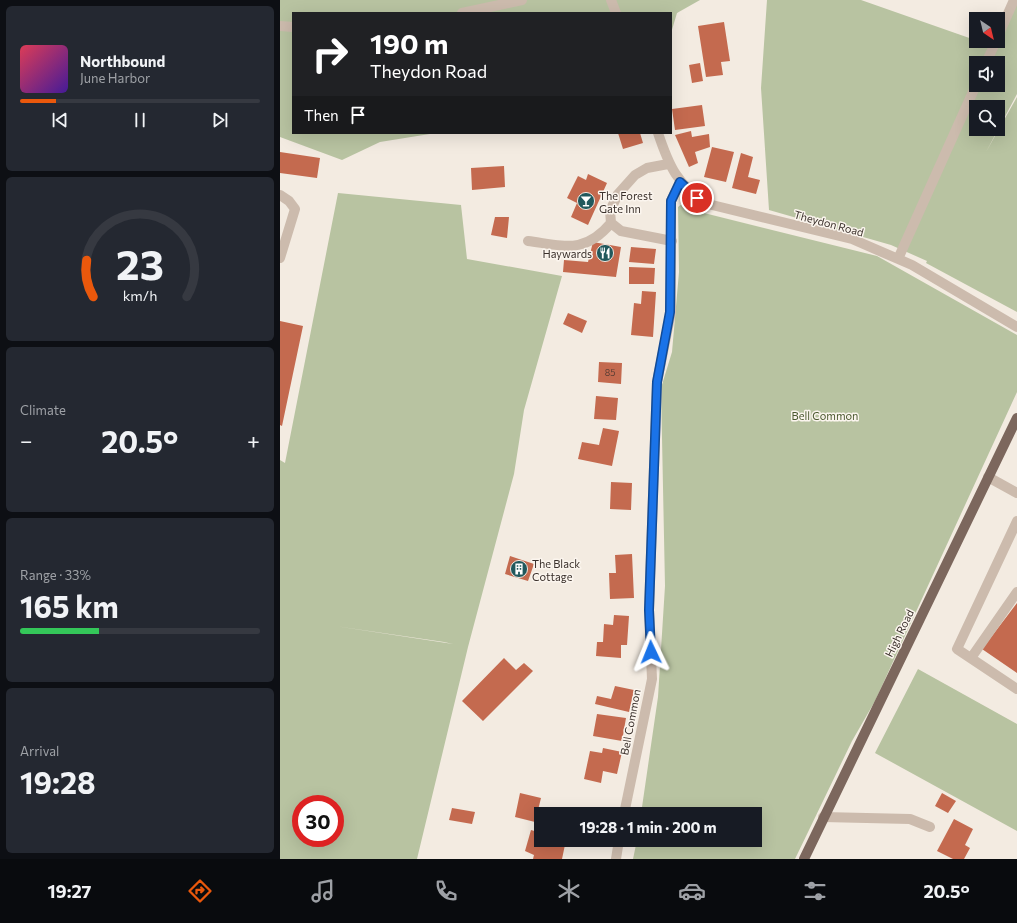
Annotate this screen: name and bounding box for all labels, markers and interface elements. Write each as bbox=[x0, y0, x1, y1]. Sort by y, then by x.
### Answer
north arrow bbox=[969, 12, 1005, 48]
map controls bbox=[969, 12, 1005, 136]
text: 190 m bbox=[370, 26, 448, 60]
icon: right bbox=[304, 28, 356, 80]
text: Northbound bbox=[80, 52, 165, 70]
button: sound bbox=[969, 56, 1005, 92]
text: Theydon Road bbox=[370, 60, 487, 82]
text: June Harbor bbox=[80, 70, 150, 86]
button: search bbox=[969, 100, 1005, 136]
icon: arrive bbox=[347, 104, 369, 126]
text: Then bbox=[304, 106, 339, 124]
icon: previous bbox=[49, 109, 71, 131]
icon: pause bbox=[129, 109, 151, 131]
icon: next bbox=[209, 109, 231, 131]
pin bbox=[680, 181, 714, 215]
icon: arrive bbox=[686, 187, 708, 209]
place label: The Forest Gate Inn bbox=[599, 189, 653, 215]
bar icon: The Forest Gate Inn bbox=[576, 191, 596, 211]
street label: Theydon Road bbox=[793, 207, 865, 239]
text: 23 bbox=[116, 238, 164, 289]
restaurant icon: Haywards bbox=[595, 243, 615, 263]
place label: Haywards bbox=[542, 247, 592, 260]
text: km/h bbox=[123, 285, 157, 303]
house number: 85 bbox=[605, 367, 615, 378]
text: Climate bbox=[20, 402, 66, 418]
park label: Bell Common bbox=[792, 409, 858, 422]
text: 20.5° bbox=[101, 422, 178, 459]
text: − bbox=[20, 427, 33, 454]
text: + bbox=[247, 427, 260, 454]
place label: The Black Cottage bbox=[532, 557, 580, 583]
building icon: The Black Cottage bbox=[509, 559, 529, 579]
text: Range · 33% bbox=[20, 567, 91, 583]
text: 165 km bbox=[20, 587, 119, 624]
street label: High Road bbox=[882, 607, 916, 659]
position arrow bbox=[630, 631, 672, 673]
street label: Bell Common bbox=[617, 688, 643, 756]
text: Arrival bbox=[20, 743, 59, 759]
text: 19:28 bbox=[20, 763, 95, 800]
speed limit sign: 30 bbox=[292, 795, 344, 847]
text: 19:28 · 1 min · 200 m bbox=[579, 818, 717, 836]
icon: directions bbox=[186, 877, 214, 905]
icon: music bbox=[309, 877, 337, 905]
icon: phone bbox=[432, 877, 460, 905]
icon: climate bbox=[555, 877, 583, 905]
icon: car bbox=[678, 877, 706, 905]
icon: filters bbox=[801, 877, 829, 905]
text: 19:27 bbox=[47, 880, 91, 902]
text: 20.5° bbox=[923, 880, 970, 902]

